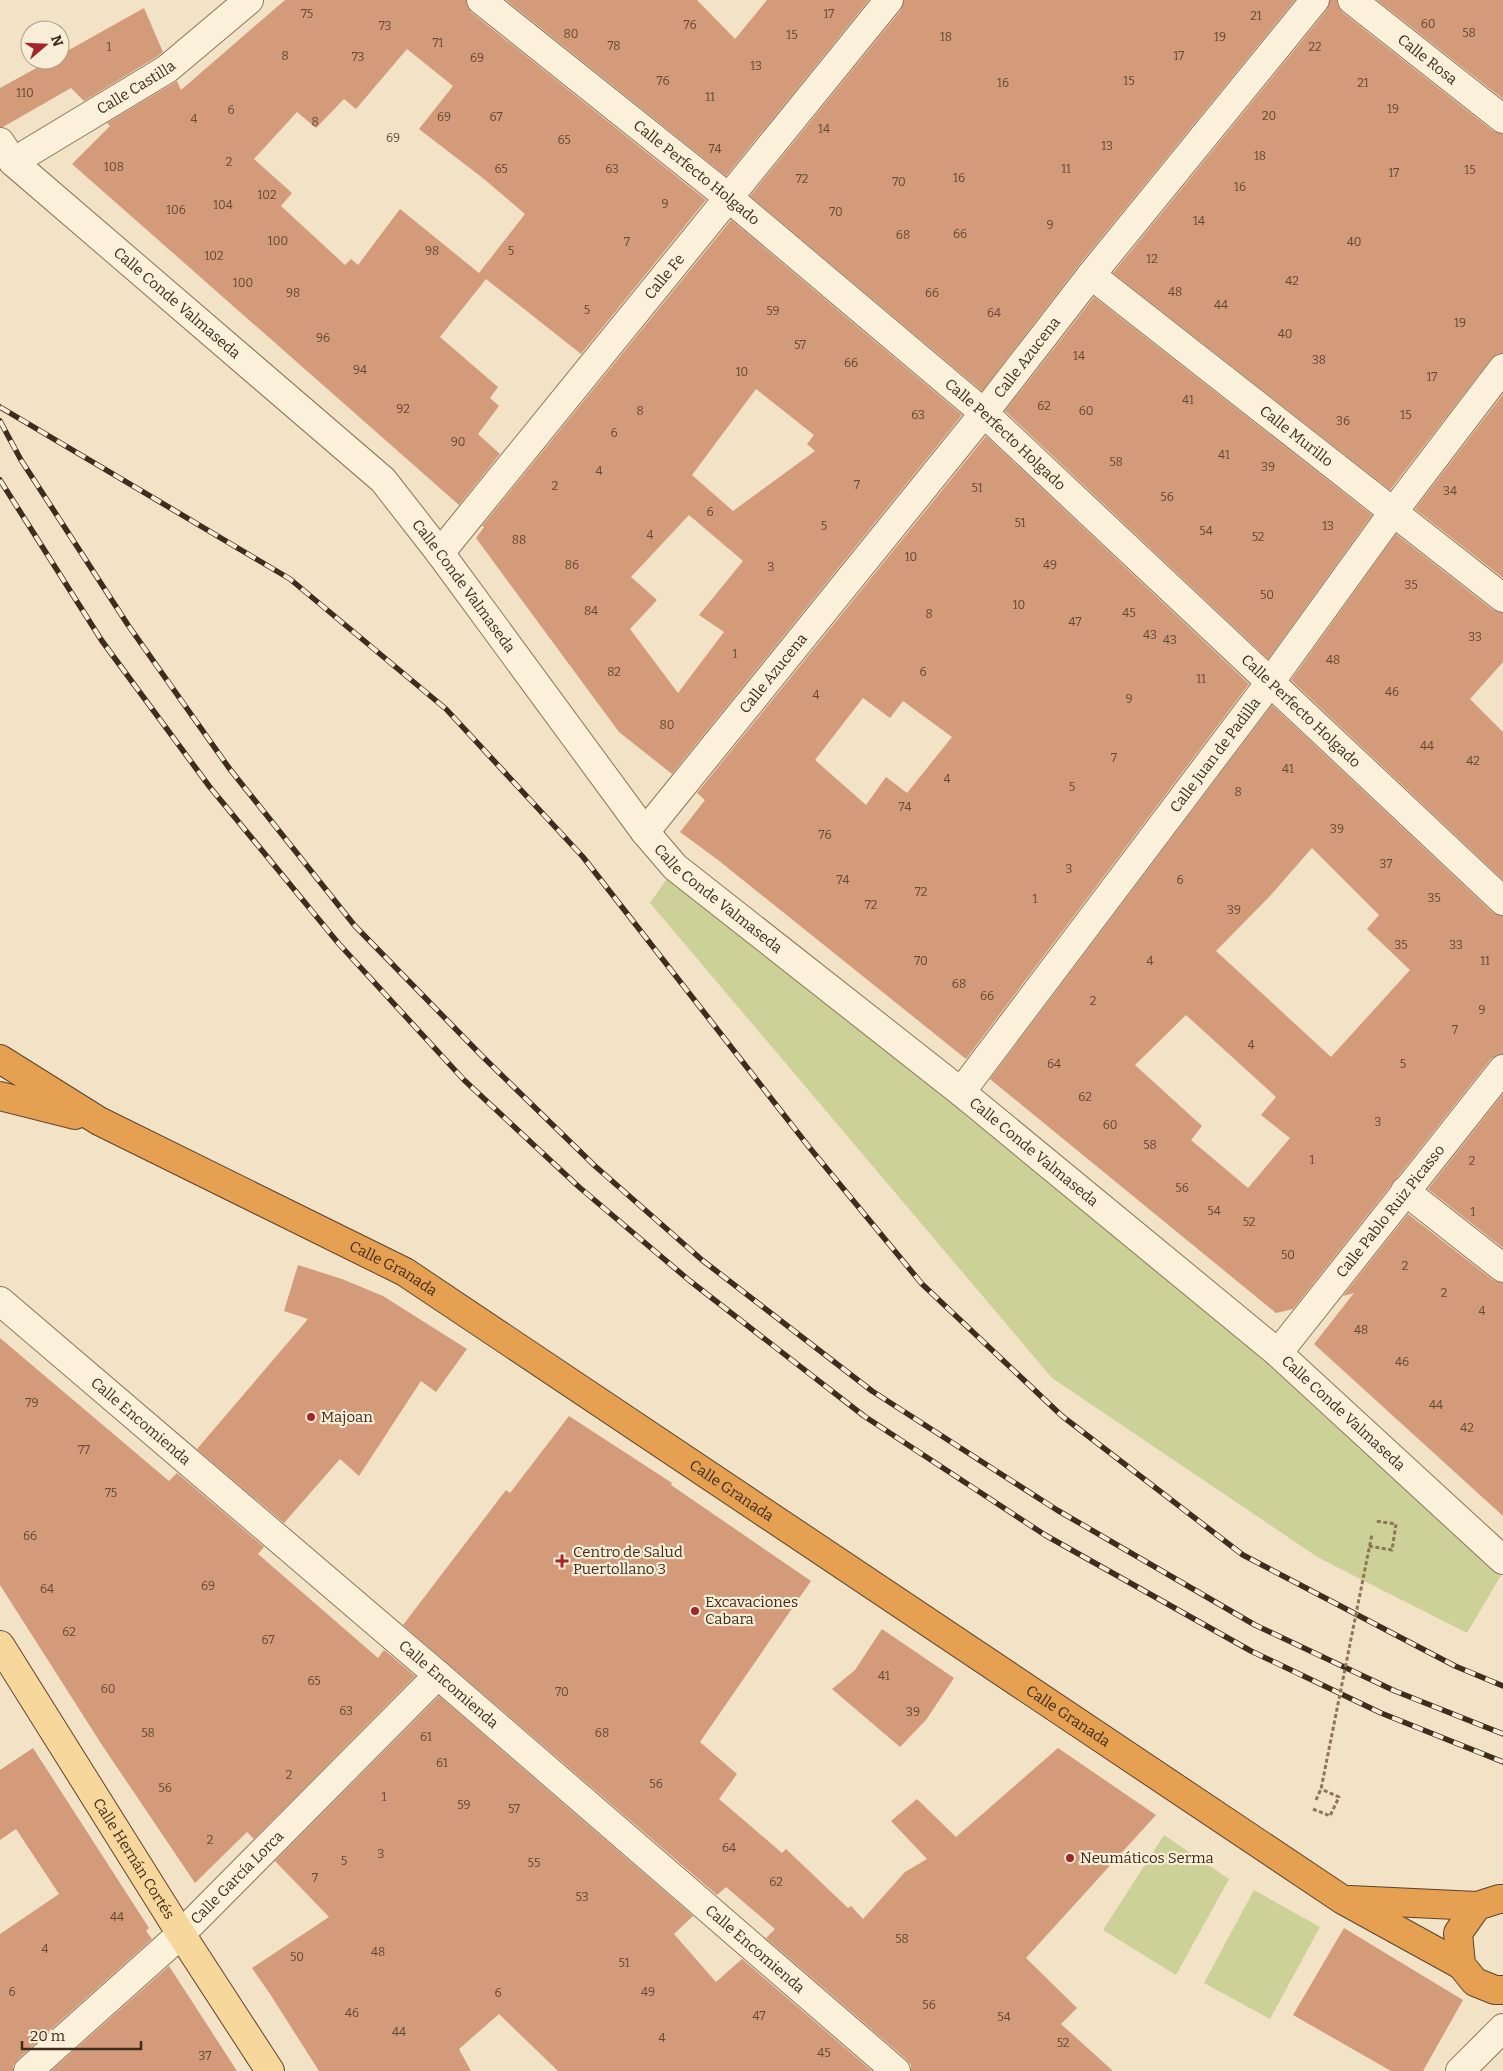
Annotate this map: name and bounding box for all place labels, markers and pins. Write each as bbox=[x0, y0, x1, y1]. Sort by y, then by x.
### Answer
place label: Majoan bbox=[321, 1408, 373, 1426]
marker: Majoan bbox=[305, 1411, 317, 1423]
place label: Centro de Salud Puertollano 3 bbox=[573, 1543, 683, 1578]
marker: Centro de Salud Puertollano 3 bbox=[555, 1554, 569, 1568]
place label: Excavaciones Cabara bbox=[705, 1593, 798, 1628]
marker: Excavaciones Cabara bbox=[689, 1605, 701, 1617]
place label: Neumáticos Serma bbox=[1080, 1849, 1214, 1867]
marker: Neumáticos Serma bbox=[1064, 1852, 1076, 1864]

